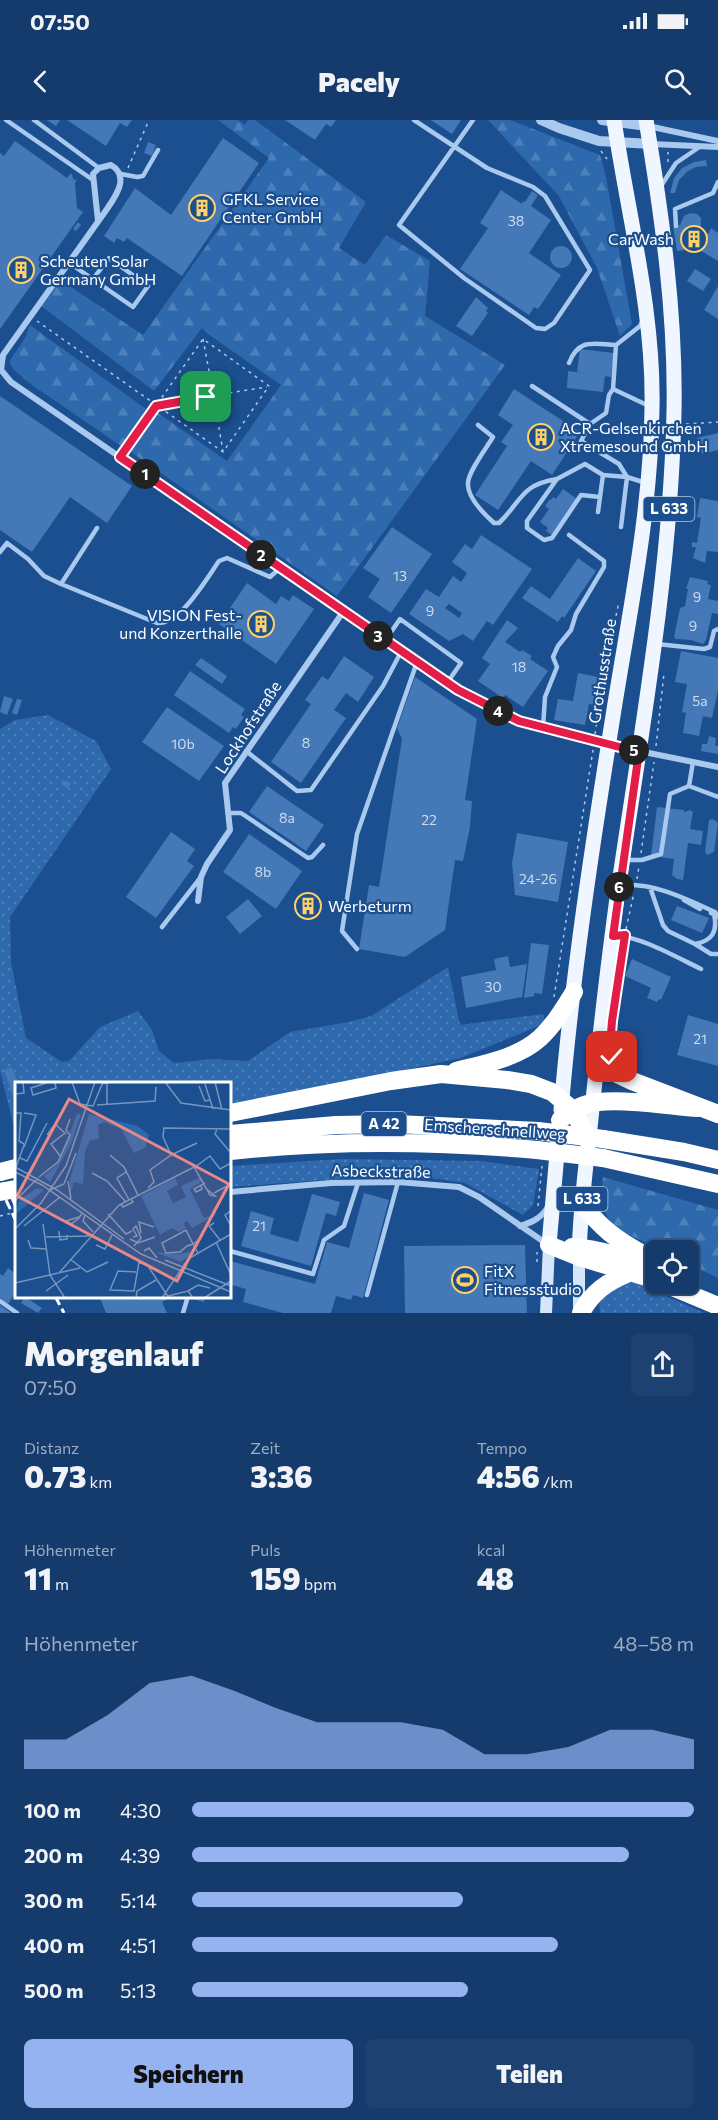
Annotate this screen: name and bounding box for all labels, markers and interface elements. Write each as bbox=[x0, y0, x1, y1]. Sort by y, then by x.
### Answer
text: 07:50 bbox=[30, 8, 90, 35]
icon: back bbox=[24, 65, 57, 98]
text: Pacely bbox=[318, 65, 400, 98]
icon: search bbox=[661, 65, 694, 98]
place label: GFKL Service Center GmbH bbox=[222, 189, 322, 226]
building icon: GFKL Service Center GmbH bbox=[187, 193, 217, 223]
house number: 38 bbox=[508, 212, 524, 229]
building icon: CarWash bbox=[679, 224, 709, 254]
place label: CarWash bbox=[608, 229, 674, 248]
place label: Scheuten Solar Germany GmbH bbox=[40, 251, 156, 288]
building icon: Scheuten Solar Germany GmbH bbox=[6, 255, 36, 285]
pin bbox=[180, 371, 231, 422]
icon: arrive bbox=[189, 380, 222, 413]
place label: ACR-Gelsenkirchen Xtremesound GmbH bbox=[560, 418, 708, 455]
building icon: ACR-Gelsenkirchen Xtremesound GmbH bbox=[526, 422, 556, 452]
pin: 1 bbox=[130, 459, 160, 489]
text: 1 bbox=[141, 464, 149, 483]
road number: L 633 bbox=[644, 497, 694, 521]
pin: 2 bbox=[246, 540, 276, 570]
text: 2 bbox=[256, 545, 266, 564]
house number: 13 bbox=[393, 567, 407, 584]
house number: 9 bbox=[693, 588, 701, 605]
house number: 9 bbox=[426, 602, 434, 619]
place label: VISION Fest- und Konzerthalle bbox=[119, 605, 242, 642]
building icon: VISION Fest- und Konzerthalle bbox=[246, 609, 276, 639]
street label: Grothusstraße bbox=[584, 617, 619, 725]
house number: 9 bbox=[689, 617, 697, 634]
pin: 3 bbox=[363, 621, 393, 651]
text: 3 bbox=[373, 626, 383, 645]
house number: 18 bbox=[512, 658, 526, 675]
street label: Lockhofstraße bbox=[211, 677, 285, 777]
house number: 5a bbox=[692, 692, 708, 709]
pin: 4 bbox=[483, 696, 513, 726]
text: 4 bbox=[493, 701, 503, 720]
house number: 8 bbox=[302, 734, 310, 751]
house number: 10b bbox=[171, 735, 195, 752]
pin: 5 bbox=[619, 735, 649, 765]
text: 5 bbox=[629, 740, 639, 759]
house number: 8a bbox=[279, 809, 295, 826]
house number: 22 bbox=[421, 811, 437, 828]
house number: 8b bbox=[255, 863, 271, 880]
house number: 24-26 bbox=[519, 870, 557, 887]
pin: 6 bbox=[604, 872, 634, 902]
text: 6 bbox=[614, 877, 624, 896]
building icon: Werbeturm bbox=[293, 891, 323, 921]
place label: Werbeturm bbox=[328, 896, 412, 915]
house number: 30 bbox=[484, 978, 502, 995]
house number: 21 bbox=[693, 1030, 707, 1047]
pin bbox=[586, 1031, 637, 1082]
icon: check bbox=[595, 1040, 628, 1073]
inset map bbox=[15, 1082, 231, 1298]
road number: A 42 bbox=[362, 1112, 406, 1136]
street label: Emscherschnellweg bbox=[423, 1114, 567, 1143]
street label: Asbeckstraße bbox=[331, 1160, 431, 1181]
road number: L 633 bbox=[556, 1187, 608, 1211]
house number: 21 bbox=[252, 1217, 266, 1234]
map controls bbox=[645, 1240, 699, 1294]
button: locate bbox=[645, 1240, 699, 1294]
place label: FitX Fitnessstudio bbox=[484, 1261, 582, 1298]
sports icon: FitX Fitnessstudio bbox=[450, 1265, 480, 1295]
text: Morgenlauf bbox=[24, 1332, 203, 1373]
button: share bbox=[631, 1333, 694, 1396]
text: 07:50 bbox=[24, 1375, 77, 1399]
text: Distanz bbox=[24, 1438, 79, 1457]
text: Zeit bbox=[250, 1438, 280, 1457]
text: Tempo bbox=[477, 1438, 527, 1457]
text: 0.73 bbox=[24, 1457, 86, 1494]
text: 3:36 bbox=[250, 1457, 313, 1494]
text: 4:56 bbox=[477, 1457, 540, 1494]
text: km bbox=[86, 1472, 112, 1491]
text: /km bbox=[540, 1472, 573, 1491]
text: Höhenmeter bbox=[24, 1540, 116, 1559]
text: Puls bbox=[250, 1540, 281, 1559]
text: kcal bbox=[477, 1540, 505, 1559]
text: 11 bbox=[24, 1559, 52, 1596]
text: 159 bbox=[250, 1559, 301, 1596]
text: 48 bbox=[477, 1559, 514, 1596]
text: m bbox=[52, 1574, 69, 1593]
text: bpm bbox=[301, 1574, 337, 1593]
text: Höhenmeter bbox=[24, 1631, 139, 1655]
text: 48–58 m bbox=[613, 1631, 694, 1655]
text: 100 m bbox=[24, 1798, 81, 1822]
text: 4:30 bbox=[120, 1798, 161, 1822]
text: 200 m bbox=[24, 1843, 83, 1867]
text: 4:39 bbox=[120, 1843, 160, 1867]
text: 300 m bbox=[24, 1888, 84, 1912]
text: 5:14 bbox=[120, 1888, 157, 1912]
text: 400 m bbox=[24, 1933, 84, 1957]
text: 4:51 bbox=[120, 1933, 157, 1957]
text: 500 m bbox=[24, 1978, 84, 2002]
text: 5:13 bbox=[120, 1978, 156, 2002]
button: Speichern bbox=[24, 2039, 353, 2108]
button: Teilen bbox=[365, 2039, 694, 2108]

